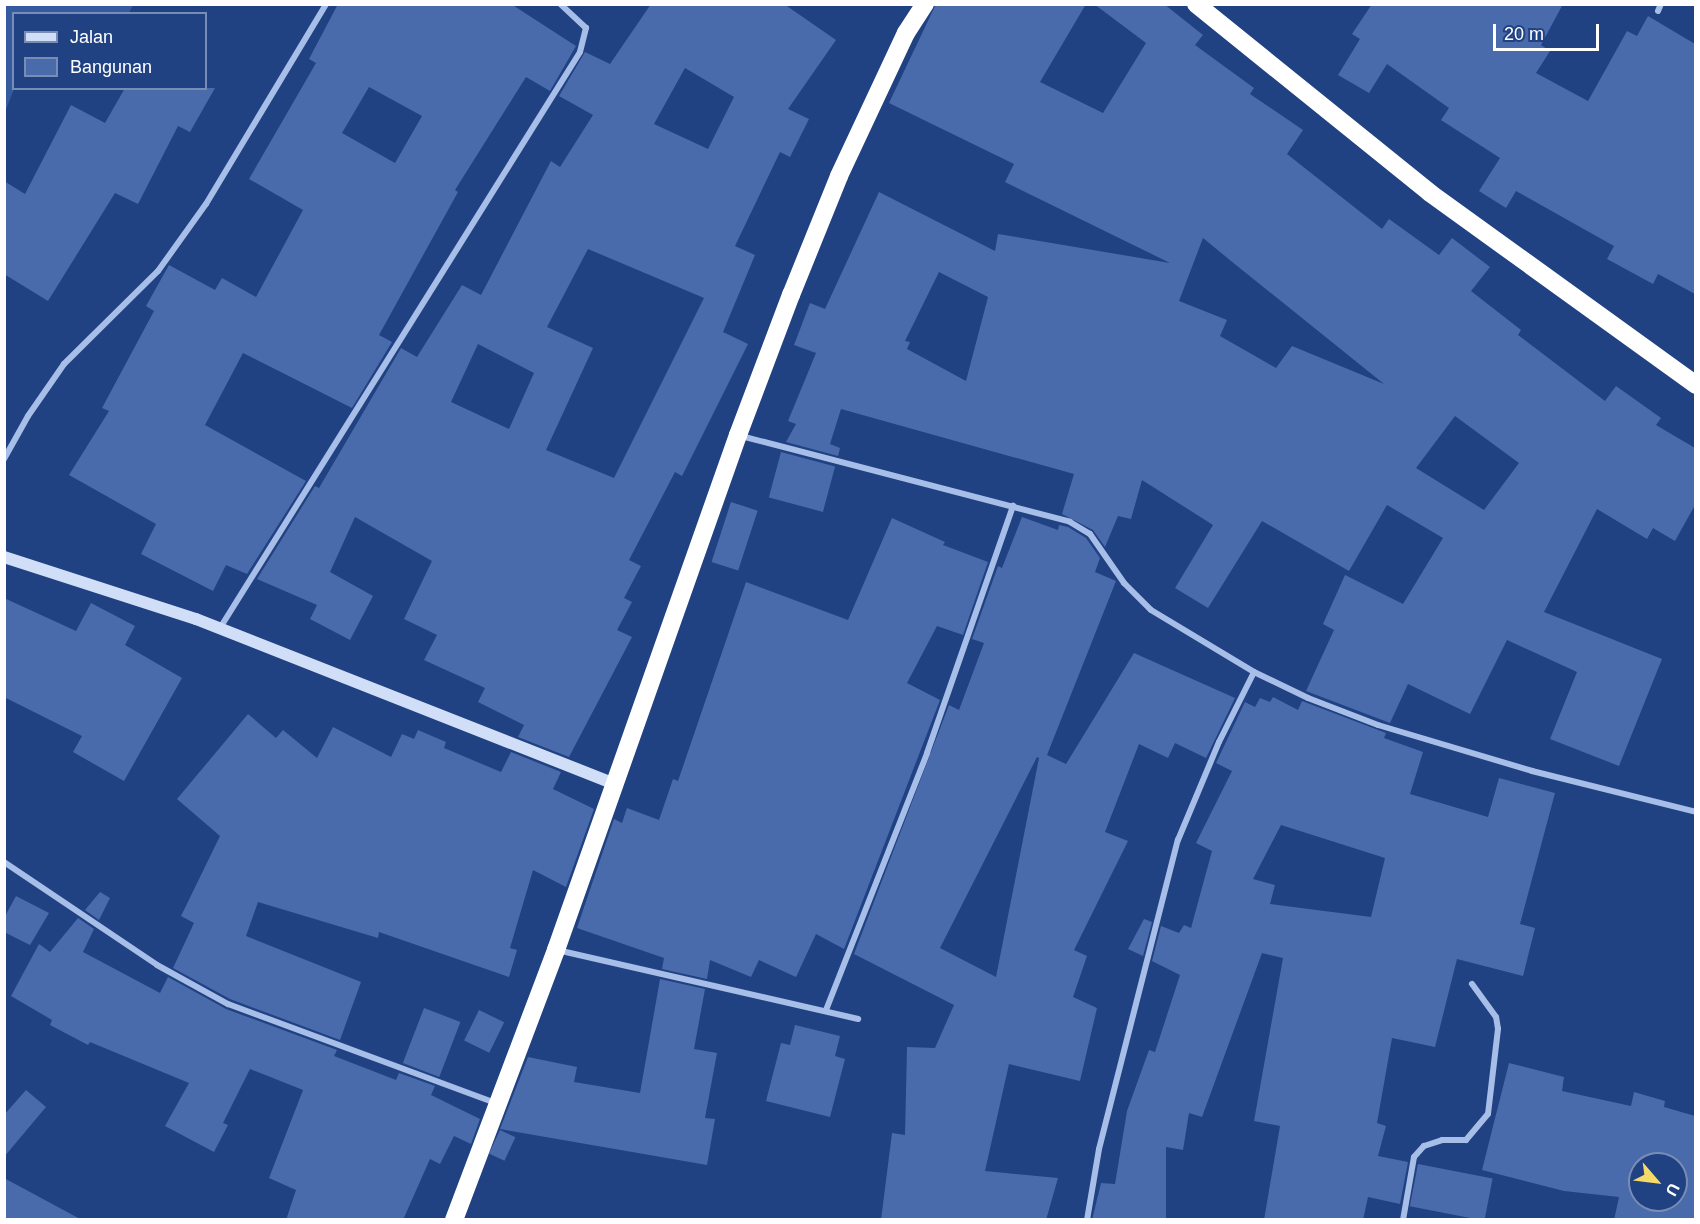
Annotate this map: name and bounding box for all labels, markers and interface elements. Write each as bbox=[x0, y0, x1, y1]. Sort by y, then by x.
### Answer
legend bbox=[12, 12, 207, 90]
scale bar bbox=[1496, 12, 1602, 50]
text: 20 m bbox=[1504, 24, 1544, 44]
text: Jalan bbox=[70, 27, 113, 47]
text: Bangunan bbox=[70, 57, 152, 77]
north arrow bbox=[1628, 1152, 1688, 1212]
text: U bbox=[1662, 1181, 1683, 1199]

